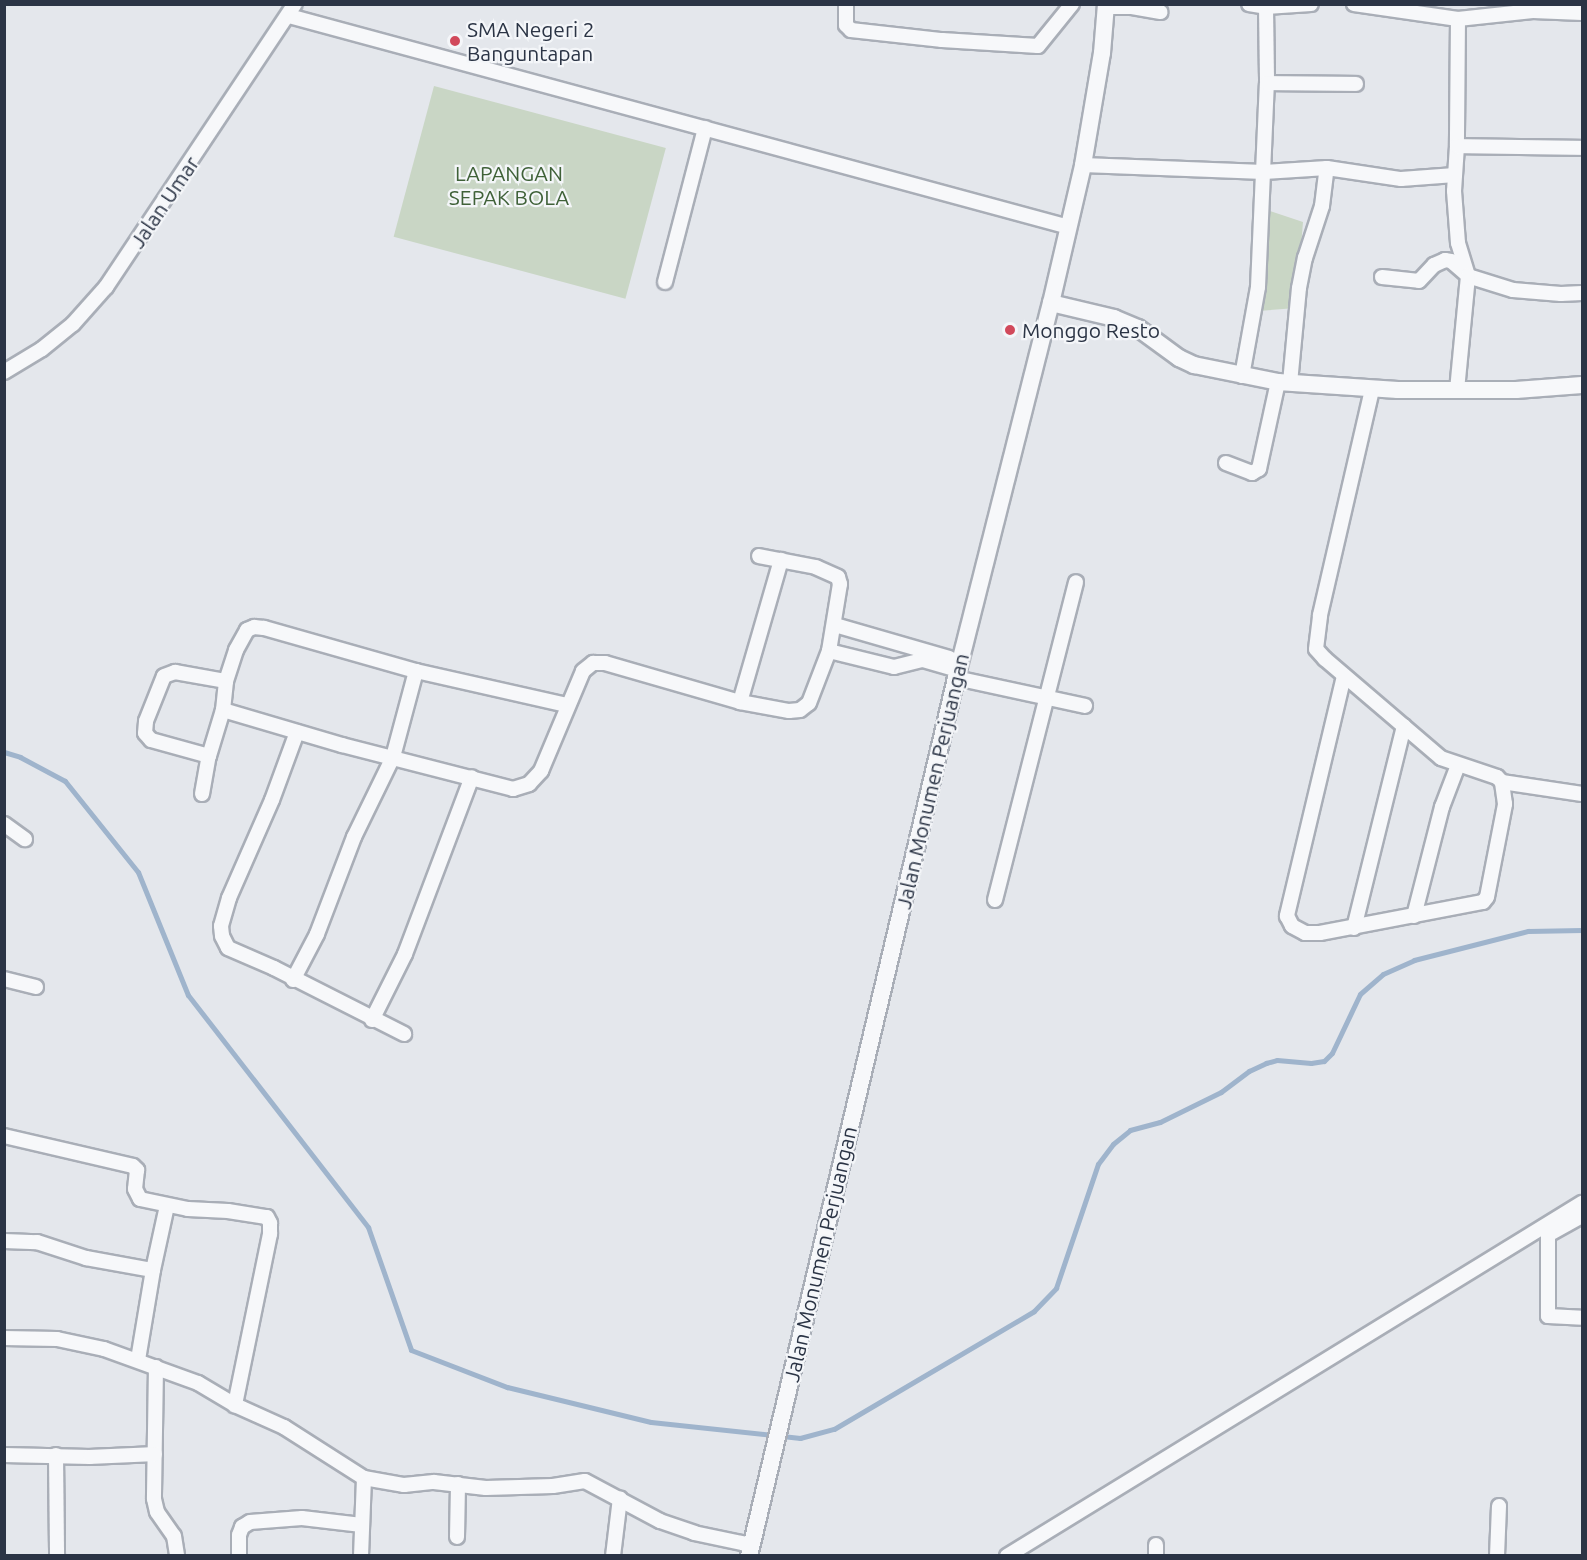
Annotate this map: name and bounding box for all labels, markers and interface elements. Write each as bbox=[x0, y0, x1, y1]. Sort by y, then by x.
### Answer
place label: SMA Negeri 2 Banguntapan bbox=[467, 16, 595, 66]
marker: SMA Negeri 2 Banguntapan bbox=[448, 34, 462, 48]
street label: Jalan Umar bbox=[124, 151, 204, 253]
park label: LAPANGAN SEPAK BOLA bbox=[449, 160, 569, 210]
place label: Monggo Resto bbox=[1022, 317, 1160, 343]
marker: Monggo Resto bbox=[1003, 323, 1017, 337]
street label: Jalan Monumen Perjuangan bbox=[890, 651, 974, 911]
street label: Jalan Monumen Perjuangan bbox=[778, 1124, 862, 1384]

